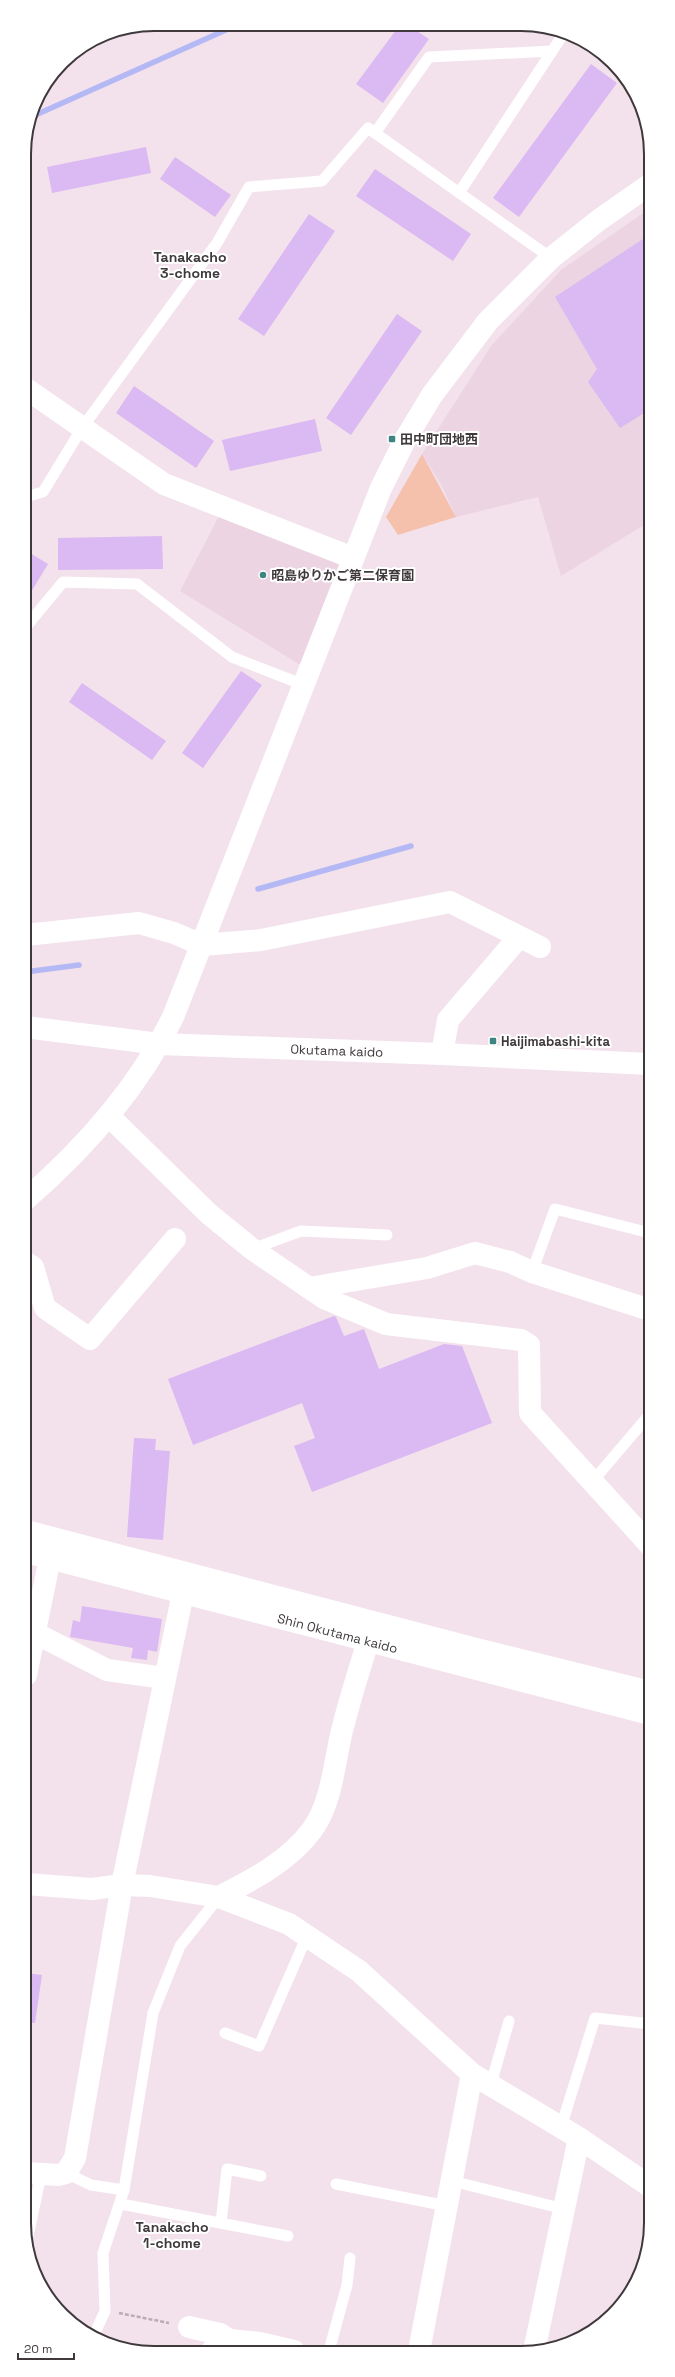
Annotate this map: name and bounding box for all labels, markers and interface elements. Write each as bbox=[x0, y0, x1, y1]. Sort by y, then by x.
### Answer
district label: Tanakacho 3-chome bbox=[154, 248, 226, 282]
place label: 田中町団地西 bbox=[400, 431, 478, 448]
marker: 田中町団地西 bbox=[387, 434, 397, 444]
place label: 昭島ゆりかご第二保育園 bbox=[271, 567, 414, 584]
marker: 昭島ゆりかご第二保育園 bbox=[258, 570, 268, 580]
place label: Haijimabashi-kita bbox=[501, 1033, 610, 1050]
marker: Haijimabashi-kita bbox=[488, 1036, 498, 1046]
street label: Okutama kaido bbox=[290, 1040, 384, 1060]
street label: Shin Okutama kaido bbox=[276, 1609, 400, 1657]
district label: Tanakacho 1-chome bbox=[136, 2218, 208, 2252]
scale bar bbox=[18, 2335, 74, 2361]
text: 20 m bbox=[24, 2341, 52, 2357]

